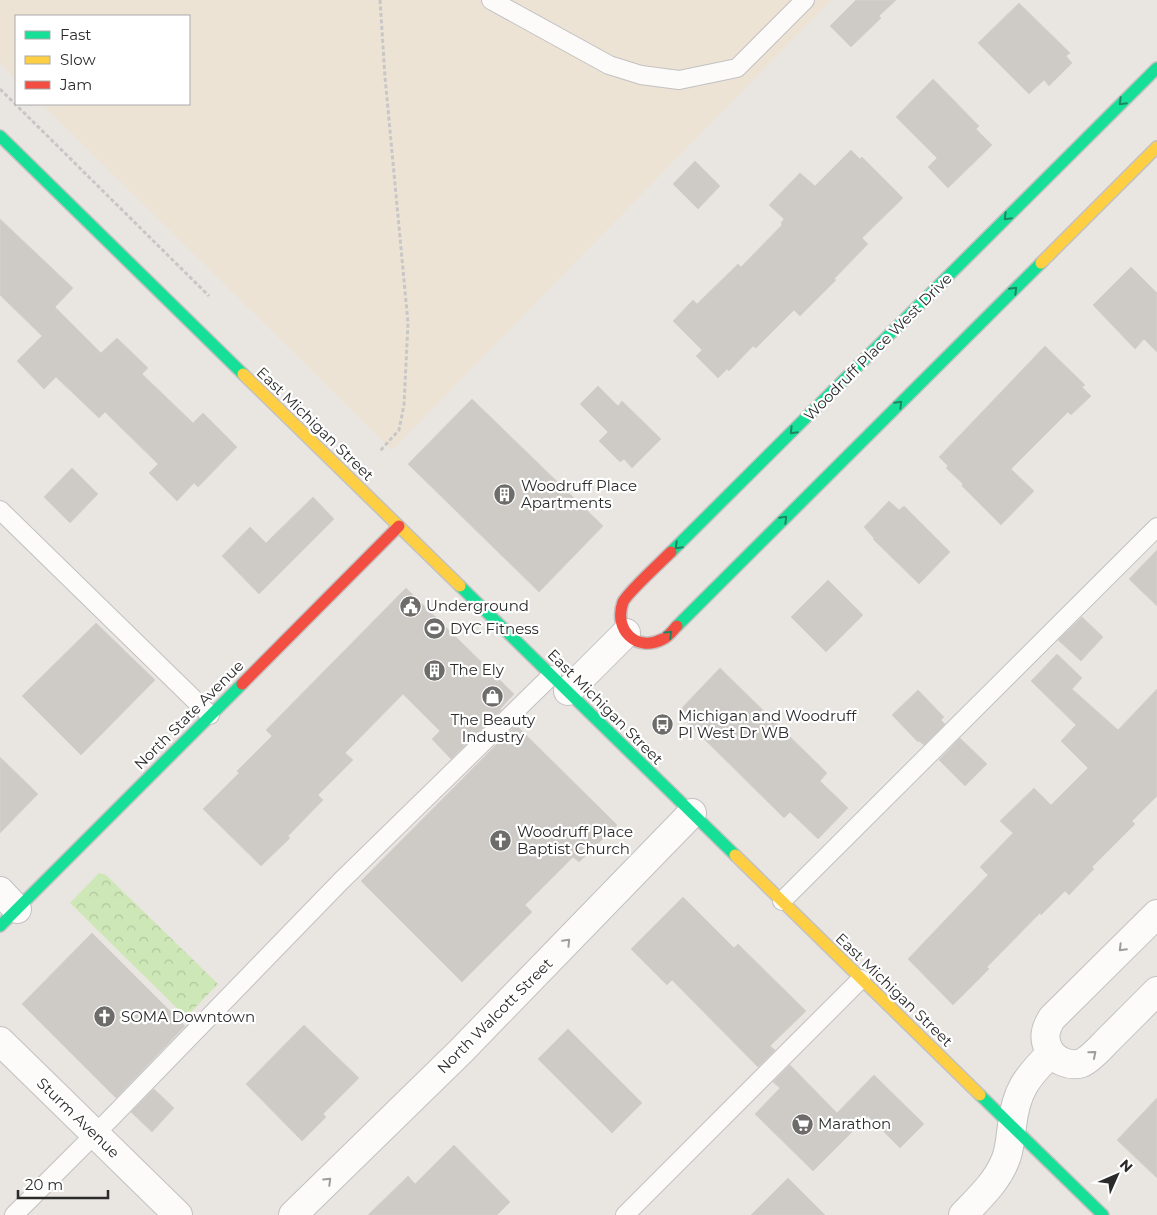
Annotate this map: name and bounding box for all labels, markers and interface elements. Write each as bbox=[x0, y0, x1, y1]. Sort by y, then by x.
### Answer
legend bbox=[15, 15, 190, 105]
text: Fast bbox=[60, 25, 91, 44]
text: Slow bbox=[60, 50, 96, 69]
text: Jam bbox=[59, 75, 92, 94]
one-way arrow bbox=[1119, 97, 1128, 106]
one-way arrow bbox=[1004, 211, 1013, 220]
street label: Woodruff Place West Drive bbox=[800, 269, 956, 425]
one-way arrow bbox=[1008, 286, 1017, 295]
street label: East Michigan Street bbox=[253, 363, 378, 484]
one-way arrow bbox=[893, 401, 902, 410]
one-way arrow bbox=[790, 425, 799, 434]
place label: Woodruff Place Apartments bbox=[521, 476, 637, 512]
building icon: Woodruff Place Apartments bbox=[493, 483, 517, 507]
one-way arrow bbox=[778, 516, 787, 525]
one-way arrow bbox=[675, 540, 684, 549]
public building icon: Underground bbox=[398, 594, 422, 618]
place label: Underground bbox=[426, 596, 529, 615]
sports icon: DYC Fitness bbox=[422, 617, 446, 641]
place label: DYC Fitness bbox=[450, 619, 539, 638]
one-way arrow bbox=[663, 631, 672, 640]
street label: East Michigan Street bbox=[544, 645, 667, 768]
street label: North State Avenue bbox=[130, 656, 247, 773]
building icon: The Ely bbox=[422, 658, 446, 682]
place label: The Ely bbox=[450, 660, 505, 679]
shop icon: The Beauty Industry bbox=[481, 685, 505, 709]
place label: Michigan and Woodruff Pl West Dr WB bbox=[678, 706, 857, 742]
place label: The Beauty Industry bbox=[451, 710, 536, 746]
bus stop icon: Michigan and Woodruff Pl West Dr WB bbox=[650, 713, 674, 737]
place label: Woodruff Place Baptist Church bbox=[517, 822, 633, 858]
church icon: Woodruff Place Baptist Church bbox=[489, 829, 513, 853]
street label: East Michigan Street bbox=[832, 929, 957, 1050]
one-way arrow bbox=[561, 939, 570, 948]
one-way arrow bbox=[1119, 943, 1128, 952]
street label: North Walcott Street bbox=[433, 954, 556, 1077]
church icon: SOMA Downtown bbox=[93, 1005, 117, 1029]
place label: SOMA Downtown bbox=[121, 1007, 255, 1026]
one-way arrow bbox=[1088, 1050, 1097, 1059]
street label: Sturm Avenue bbox=[33, 1073, 124, 1162]
supermarket icon: Marathon bbox=[790, 1112, 814, 1136]
place label: Marathon bbox=[818, 1114, 891, 1133]
north arrow bbox=[1092, 1150, 1142, 1200]
text: N bbox=[1116, 1155, 1137, 1176]
scale bar bbox=[18, 1168, 108, 1200]
text: 20 m bbox=[25, 1175, 63, 1194]
one-way arrow bbox=[323, 1178, 332, 1187]

